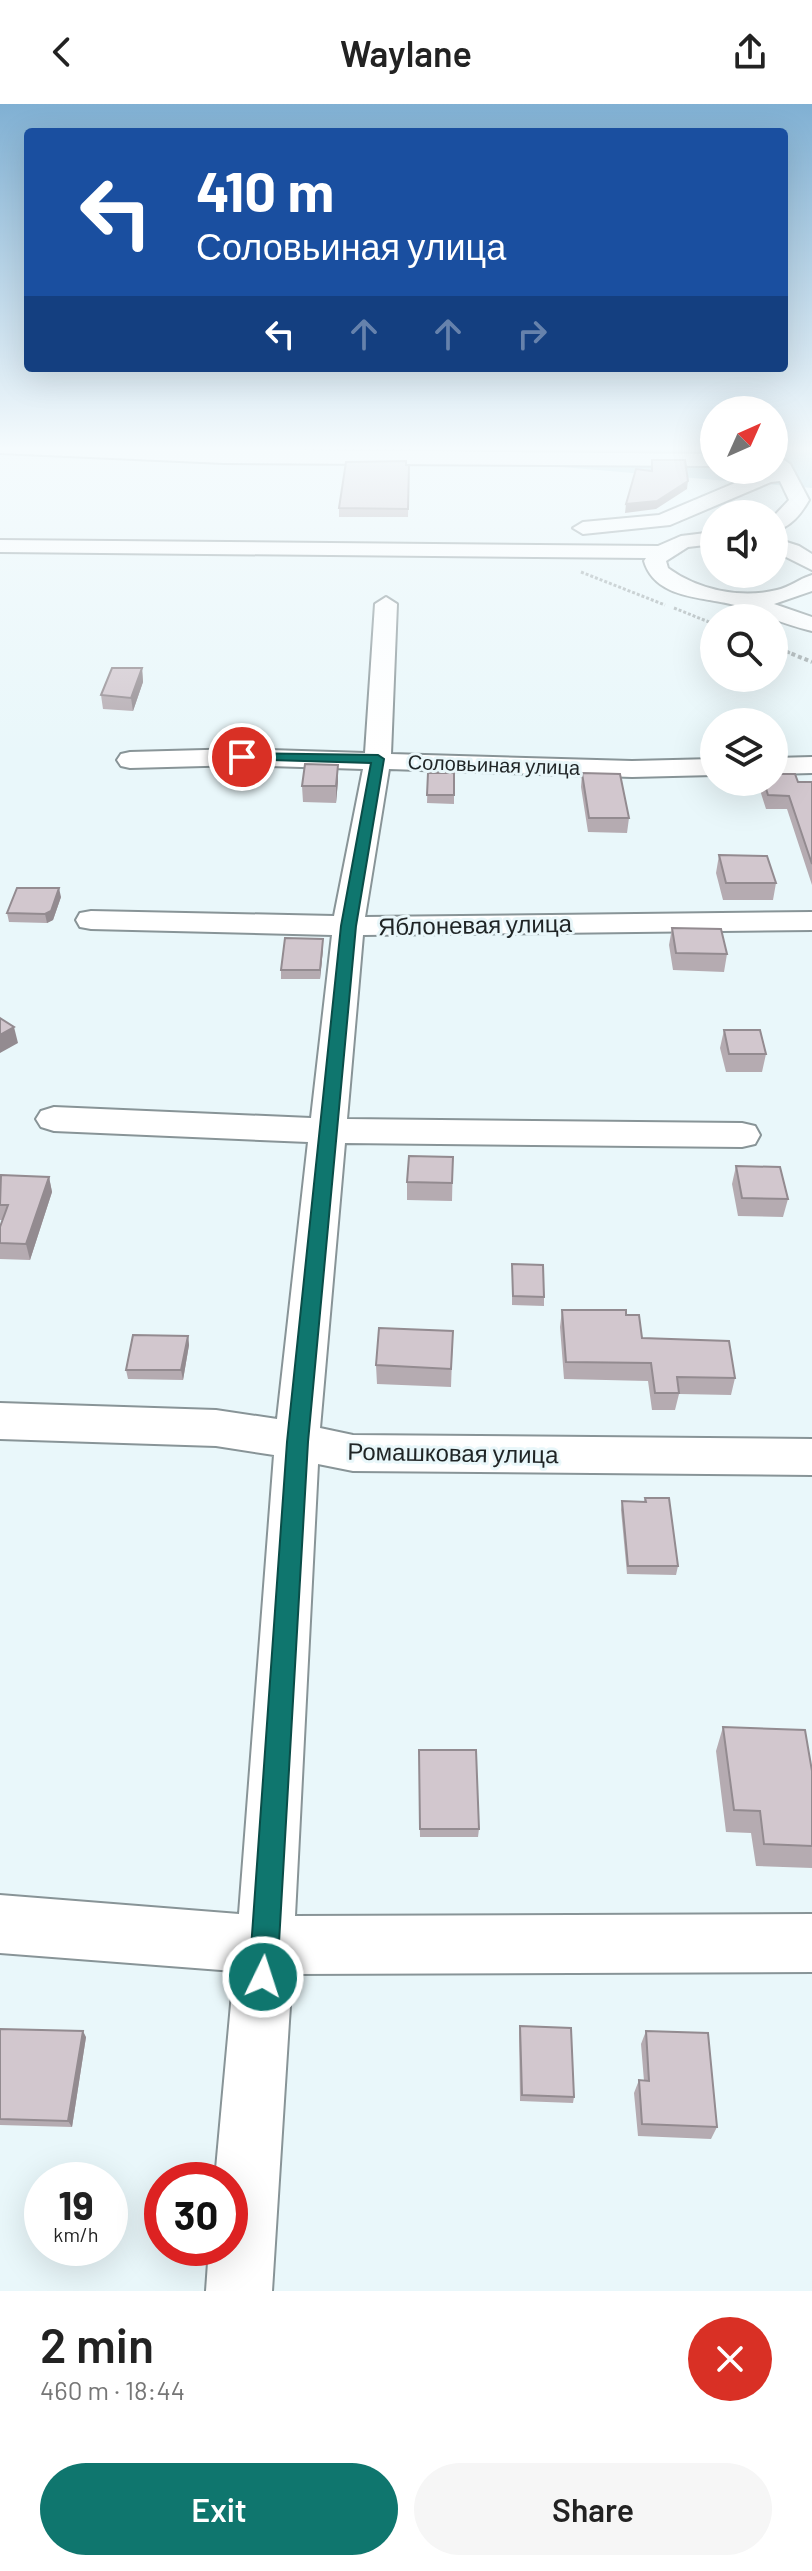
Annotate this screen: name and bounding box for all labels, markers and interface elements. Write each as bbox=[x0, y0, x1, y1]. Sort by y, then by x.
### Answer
icon: back bbox=[40, 30, 84, 74]
icon: share bbox=[728, 30, 772, 74]
text: Waylane bbox=[340, 31, 472, 74]
text: 410 m bbox=[196, 156, 334, 223]
icon: left bbox=[64, 160, 168, 264]
text: Соловьиная улица bbox=[196, 224, 506, 267]
icon: left bbox=[258, 312, 302, 356]
icon: ahead bbox=[342, 312, 386, 356]
icon: ahead bbox=[426, 312, 470, 356]
icon: right bbox=[510, 312, 554, 356]
north arrow bbox=[700, 396, 788, 484]
map controls bbox=[700, 396, 788, 796]
button: sound bbox=[700, 500, 788, 588]
button: search bbox=[700, 604, 788, 692]
button: layers bbox=[700, 708, 788, 796]
pin bbox=[208, 723, 276, 791]
icon: arrive bbox=[220, 735, 264, 779]
street label: Соловьиная улица bbox=[407, 749, 581, 779]
street label: Яблоневая улица bbox=[378, 908, 573, 940]
street label: Ромашковая улица bbox=[347, 1436, 559, 1468]
position arrow bbox=[221, 1935, 305, 2019]
speed limit sign: 30 bbox=[144, 2162, 248, 2266]
text: 19 bbox=[58, 2180, 94, 2228]
text: km/h bbox=[53, 2222, 99, 2246]
text: 2 min bbox=[40, 2315, 154, 2373]
button: close bbox=[688, 2317, 772, 2401]
text: 460 m · 18:44 bbox=[40, 2374, 185, 2405]
button: Exit bbox=[40, 2463, 398, 2555]
button: Share bbox=[414, 2463, 772, 2555]

